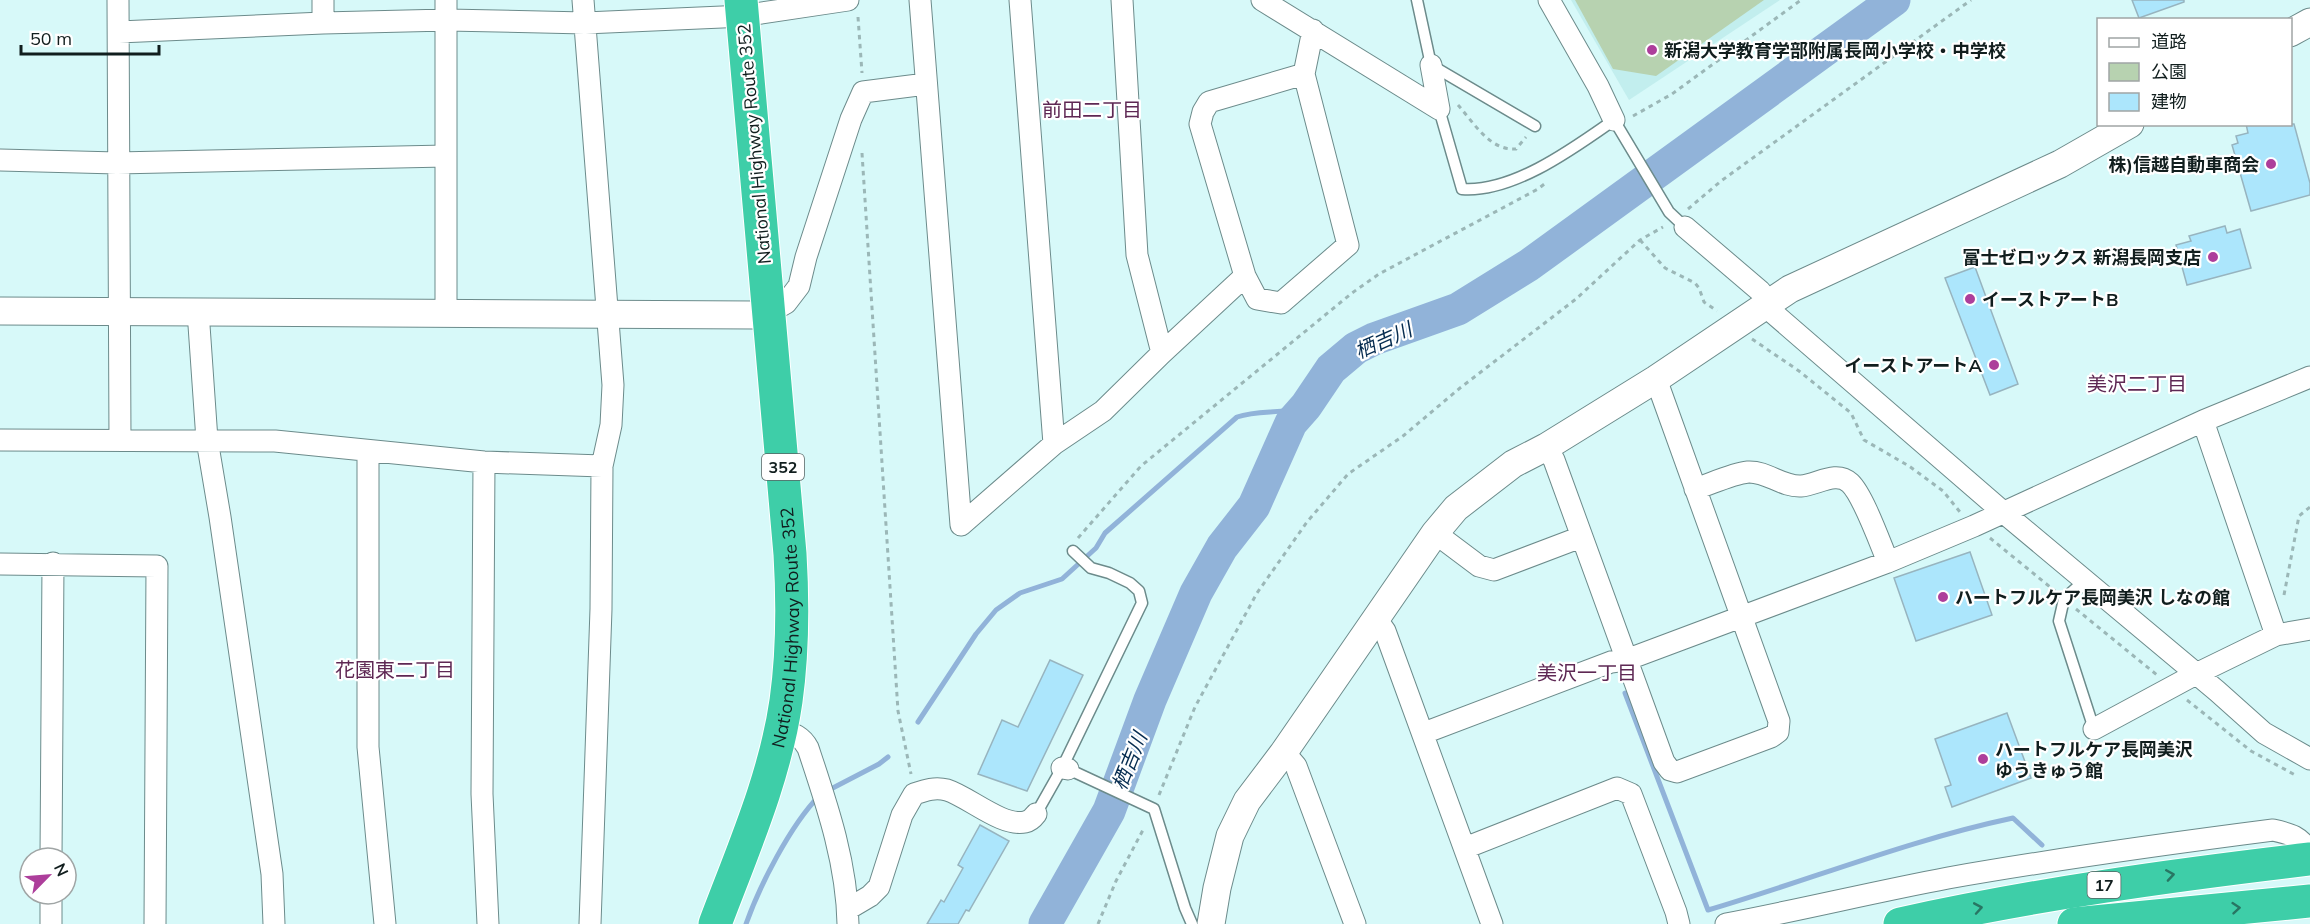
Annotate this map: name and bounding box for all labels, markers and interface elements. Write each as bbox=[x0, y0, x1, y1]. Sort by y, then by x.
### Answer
scale bar bbox=[21, 18, 159, 56]
legend bbox=[2097, 18, 2292, 126]
street label: National Highway Route 352 bbox=[732, 23, 776, 265]
text: 50 m bbox=[30, 27, 72, 50]
text: 道路 bbox=[2151, 30, 2187, 53]
place label: 新潟大学教育学部附属長岡小学校・中学校 bbox=[1664, 39, 2006, 62]
marker: 新潟大学教育学部附属長岡小学校・中学校 bbox=[1645, 43, 1659, 57]
text: 公園 bbox=[2151, 60, 2187, 83]
text: 建物 bbox=[2151, 90, 2187, 113]
district label: 前田二丁目 bbox=[1042, 97, 1142, 122]
place label: 株)信越自動車商会 bbox=[2109, 153, 2259, 176]
marker: 株)信越自動車商会 bbox=[2264, 157, 2278, 171]
place label: 富士ゼロックス 新潟長岡支店 bbox=[1963, 246, 2201, 269]
marker: 富士ゼロックス 新潟長岡支店 bbox=[2206, 250, 2220, 264]
place label: イーストアートB bbox=[1982, 288, 2118, 311]
marker: イーストアートB bbox=[1963, 292, 1977, 306]
water label: 栖吉川 bbox=[1351, 316, 1417, 364]
place label: イーストアートA bbox=[1844, 354, 1982, 377]
marker: イーストアートA bbox=[1987, 358, 2001, 372]
district label: 美沢二丁目 bbox=[2087, 371, 2187, 396]
road number: 352 bbox=[762, 454, 804, 480]
street label: National Highway Route 352 bbox=[766, 506, 803, 750]
place label: ハートフルケア長岡美沢 しなの館 bbox=[1955, 586, 2230, 609]
marker: ハートフルケア長岡美沢 しなの館 bbox=[1936, 590, 1950, 604]
district label: 花園東二丁目 bbox=[335, 657, 455, 682]
district label: 美沢一丁目 bbox=[1537, 660, 1637, 685]
water label: 栖吉川 bbox=[1106, 727, 1153, 793]
place label: ハートフルケア長岡美沢 ゆうきゅう館 bbox=[1995, 738, 2193, 782]
marker: ハートフルケア長岡美沢 ゆうきゅう館 bbox=[1976, 752, 1990, 766]
north arrow bbox=[18, 846, 78, 906]
text: N bbox=[50, 860, 73, 879]
one-way arrow bbox=[2166, 870, 2175, 882]
road number: 17 bbox=[2088, 872, 2120, 898]
one-way arrow bbox=[1973, 902, 1983, 915]
one-way arrow bbox=[2232, 902, 2241, 915]

